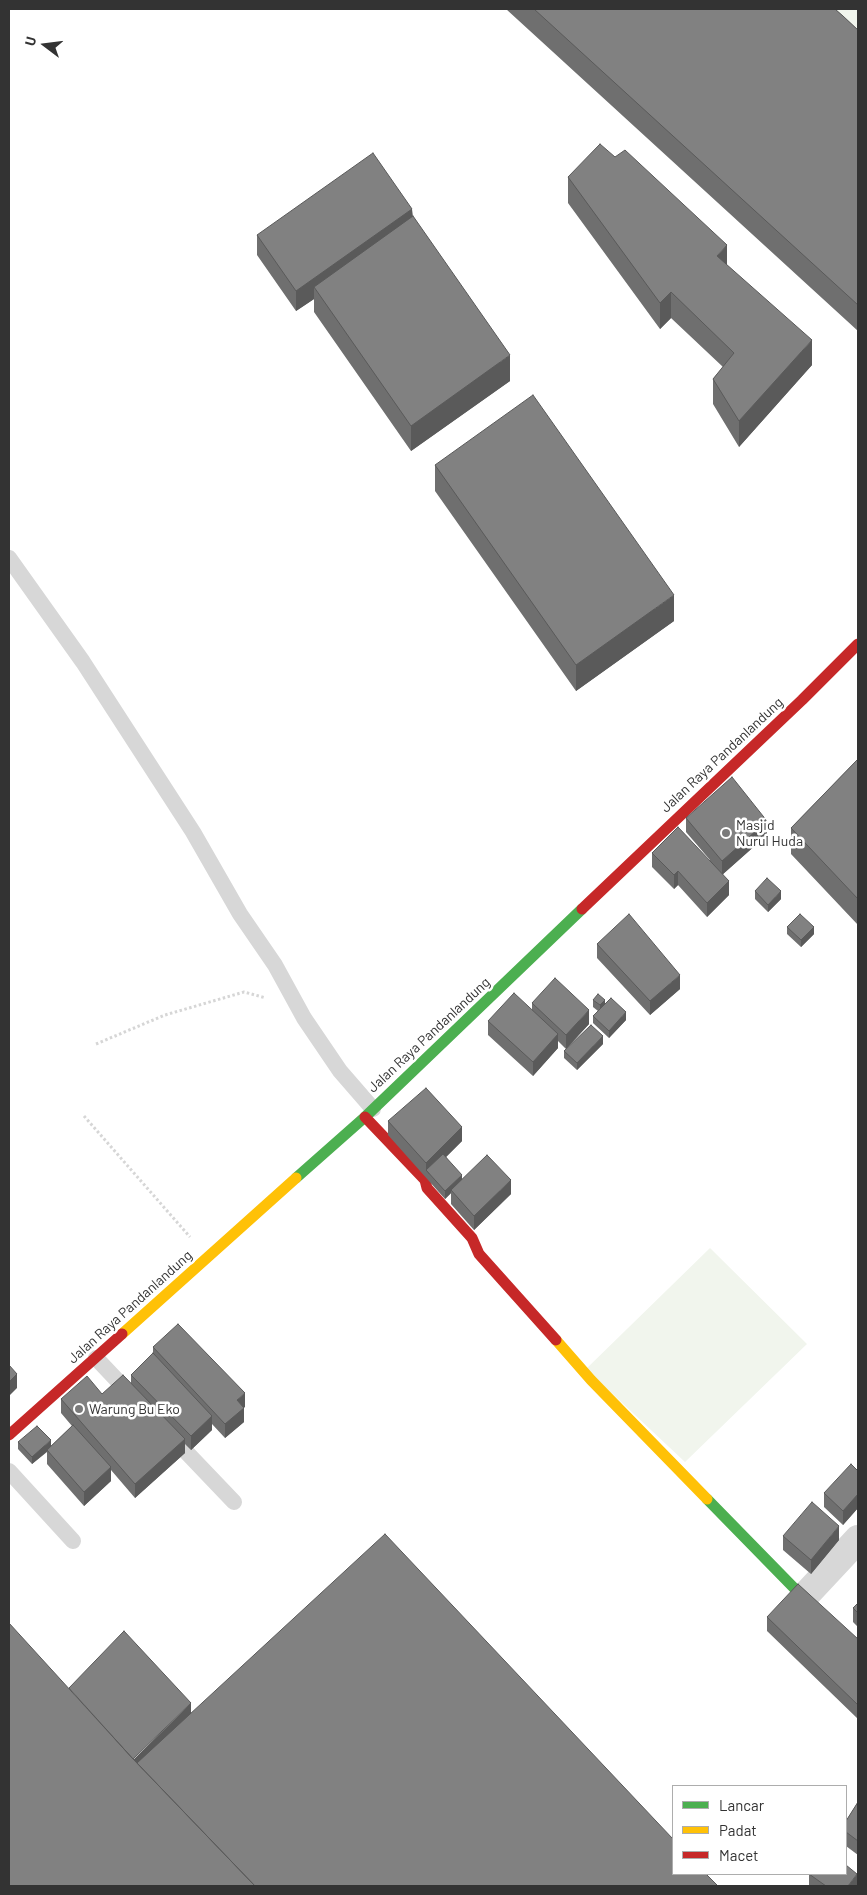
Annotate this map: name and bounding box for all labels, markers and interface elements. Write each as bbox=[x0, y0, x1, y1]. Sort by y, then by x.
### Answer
north arrow bbox=[20, 20, 70, 70]
text: U bbox=[21, 35, 39, 47]
street label: Jalan Raya Pandanlandung bbox=[657, 694, 787, 816]
place label: Masjid Nurul Huda bbox=[736, 817, 803, 850]
marker: Masjid Nurul Huda bbox=[720, 827, 732, 839]
street label: Jalan Raya Pandanlandung bbox=[364, 974, 494, 1096]
street label: Jalan Raya Pandanlandung bbox=[65, 1247, 195, 1367]
place label: Warung Bu Eko bbox=[89, 1401, 180, 1417]
marker: Warung Bu Eko bbox=[73, 1403, 85, 1415]
legend bbox=[672, 1785, 847, 1875]
text: Lancar bbox=[719, 1796, 764, 1814]
text: Padat bbox=[719, 1821, 757, 1839]
text: Macet bbox=[719, 1846, 759, 1864]

